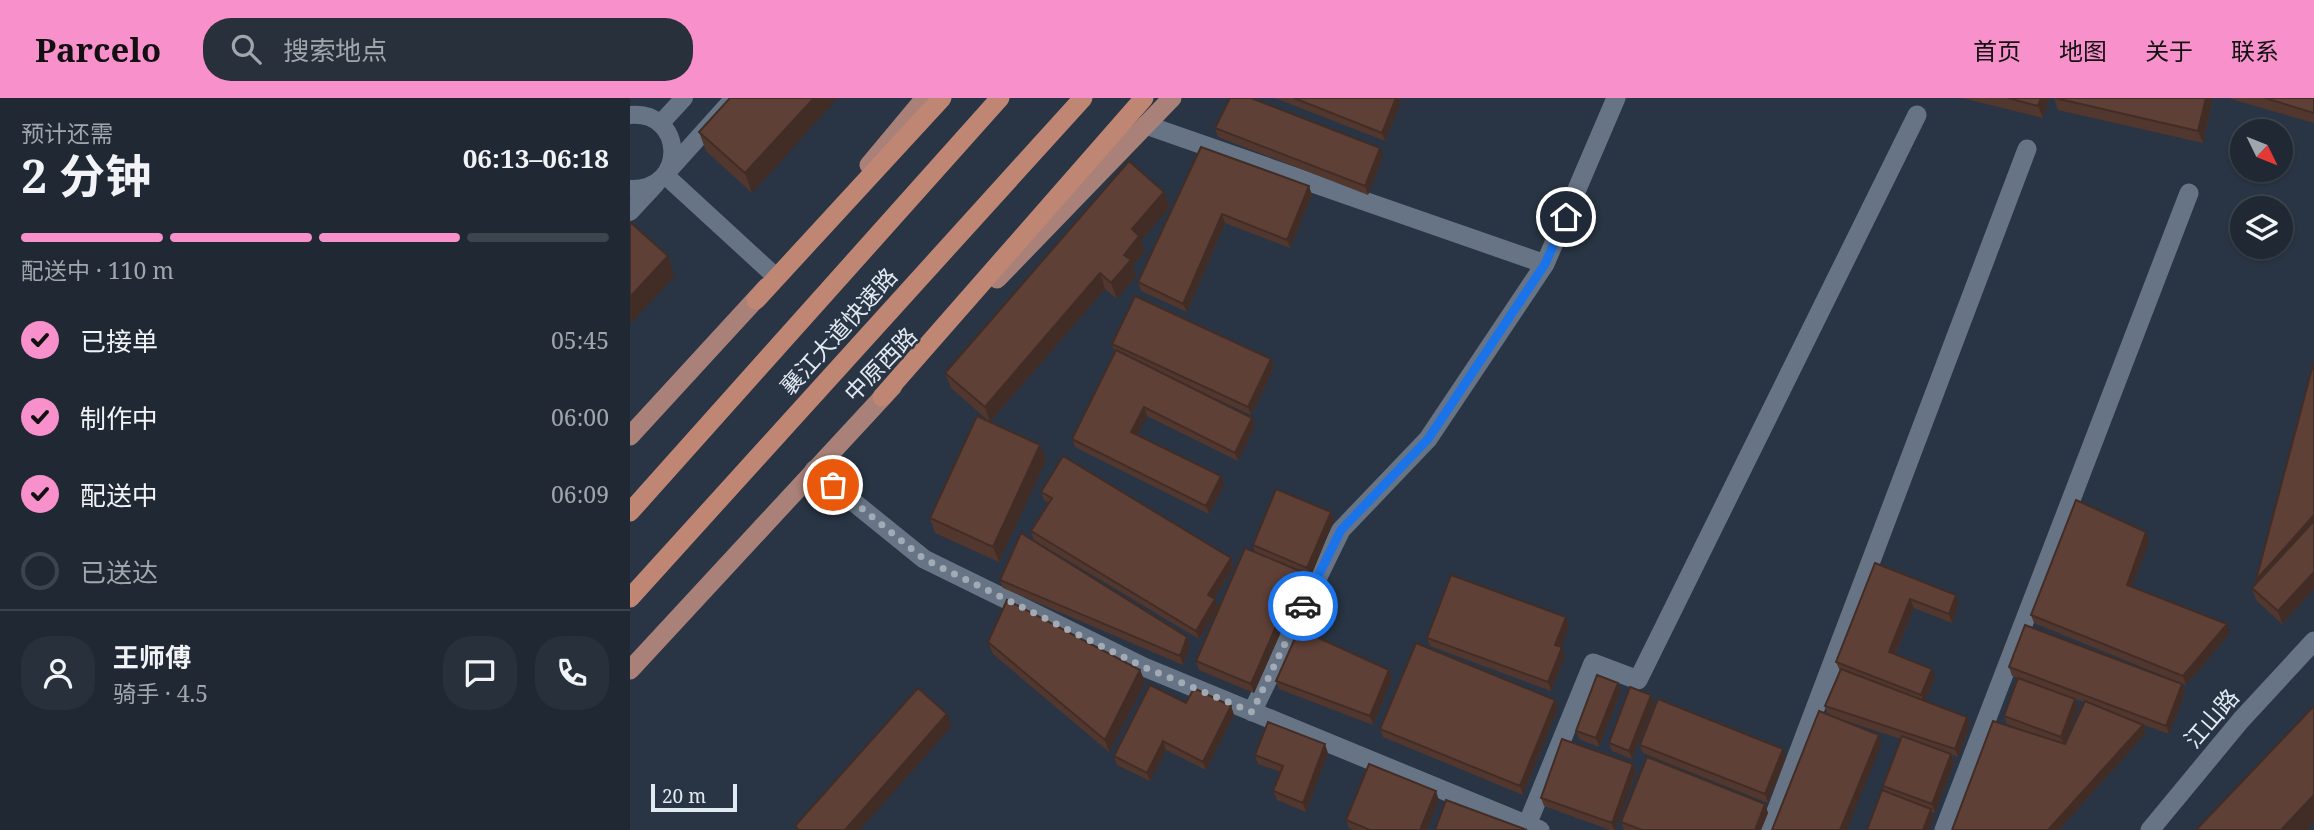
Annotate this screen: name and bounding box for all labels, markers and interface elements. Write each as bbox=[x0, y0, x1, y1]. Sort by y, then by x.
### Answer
search box bbox=[203, 18, 693, 81]
text: Parcelo bbox=[35, 27, 161, 72]
icon: search bbox=[227, 30, 265, 68]
text: 搜索地点 bbox=[283, 32, 387, 68]
text: 首页 bbox=[1973, 34, 2021, 67]
text: 地图 bbox=[2059, 34, 2107, 67]
text: 关于 bbox=[2145, 34, 2193, 67]
text: 联系 bbox=[2231, 34, 2279, 67]
text: 预计还需 bbox=[21, 117, 113, 149]
north arrow bbox=[2230, 119, 2292, 182]
map controls bbox=[2230, 119, 2293, 259]
text: 06:13–06:18 bbox=[463, 140, 609, 176]
text: 2 分钟 bbox=[21, 144, 151, 206]
pin bbox=[1536, 187, 1596, 247]
button: layers bbox=[2230, 196, 2293, 259]
icon: home bbox=[1547, 198, 1585, 236]
text: 配送中 · 110 m bbox=[21, 254, 174, 286]
street label: 襄江大道快速路 bbox=[772, 260, 904, 402]
street label: 中原西路 bbox=[837, 320, 923, 408]
icon: check bbox=[21, 321, 59, 359]
text: 已接单 bbox=[80, 323, 158, 359]
text: 05:45 bbox=[551, 324, 609, 356]
icon: check bbox=[21, 398, 59, 436]
text: 制作中 bbox=[80, 400, 158, 436]
text: 06:00 bbox=[551, 401, 609, 433]
pin bbox=[803, 455, 863, 515]
icon: bag bbox=[814, 466, 852, 504]
icon: check bbox=[21, 475, 59, 513]
text: 配送中 bbox=[80, 477, 158, 513]
text: 06:09 bbox=[551, 478, 609, 510]
text: 已送达 bbox=[80, 554, 158, 590]
courier bbox=[1268, 571, 1338, 641]
icon: car bbox=[1284, 587, 1322, 625]
button: person bbox=[21, 636, 95, 710]
button: chat bbox=[443, 636, 517, 710]
button: phone bbox=[535, 636, 609, 710]
text: 王师傅 bbox=[113, 639, 191, 675]
text: 骑手 · 4.5 bbox=[113, 677, 208, 709]
street label: 江山路 bbox=[2176, 681, 2246, 755]
scale bar bbox=[651, 781, 737, 813]
text: 20 m bbox=[662, 783, 706, 809]

